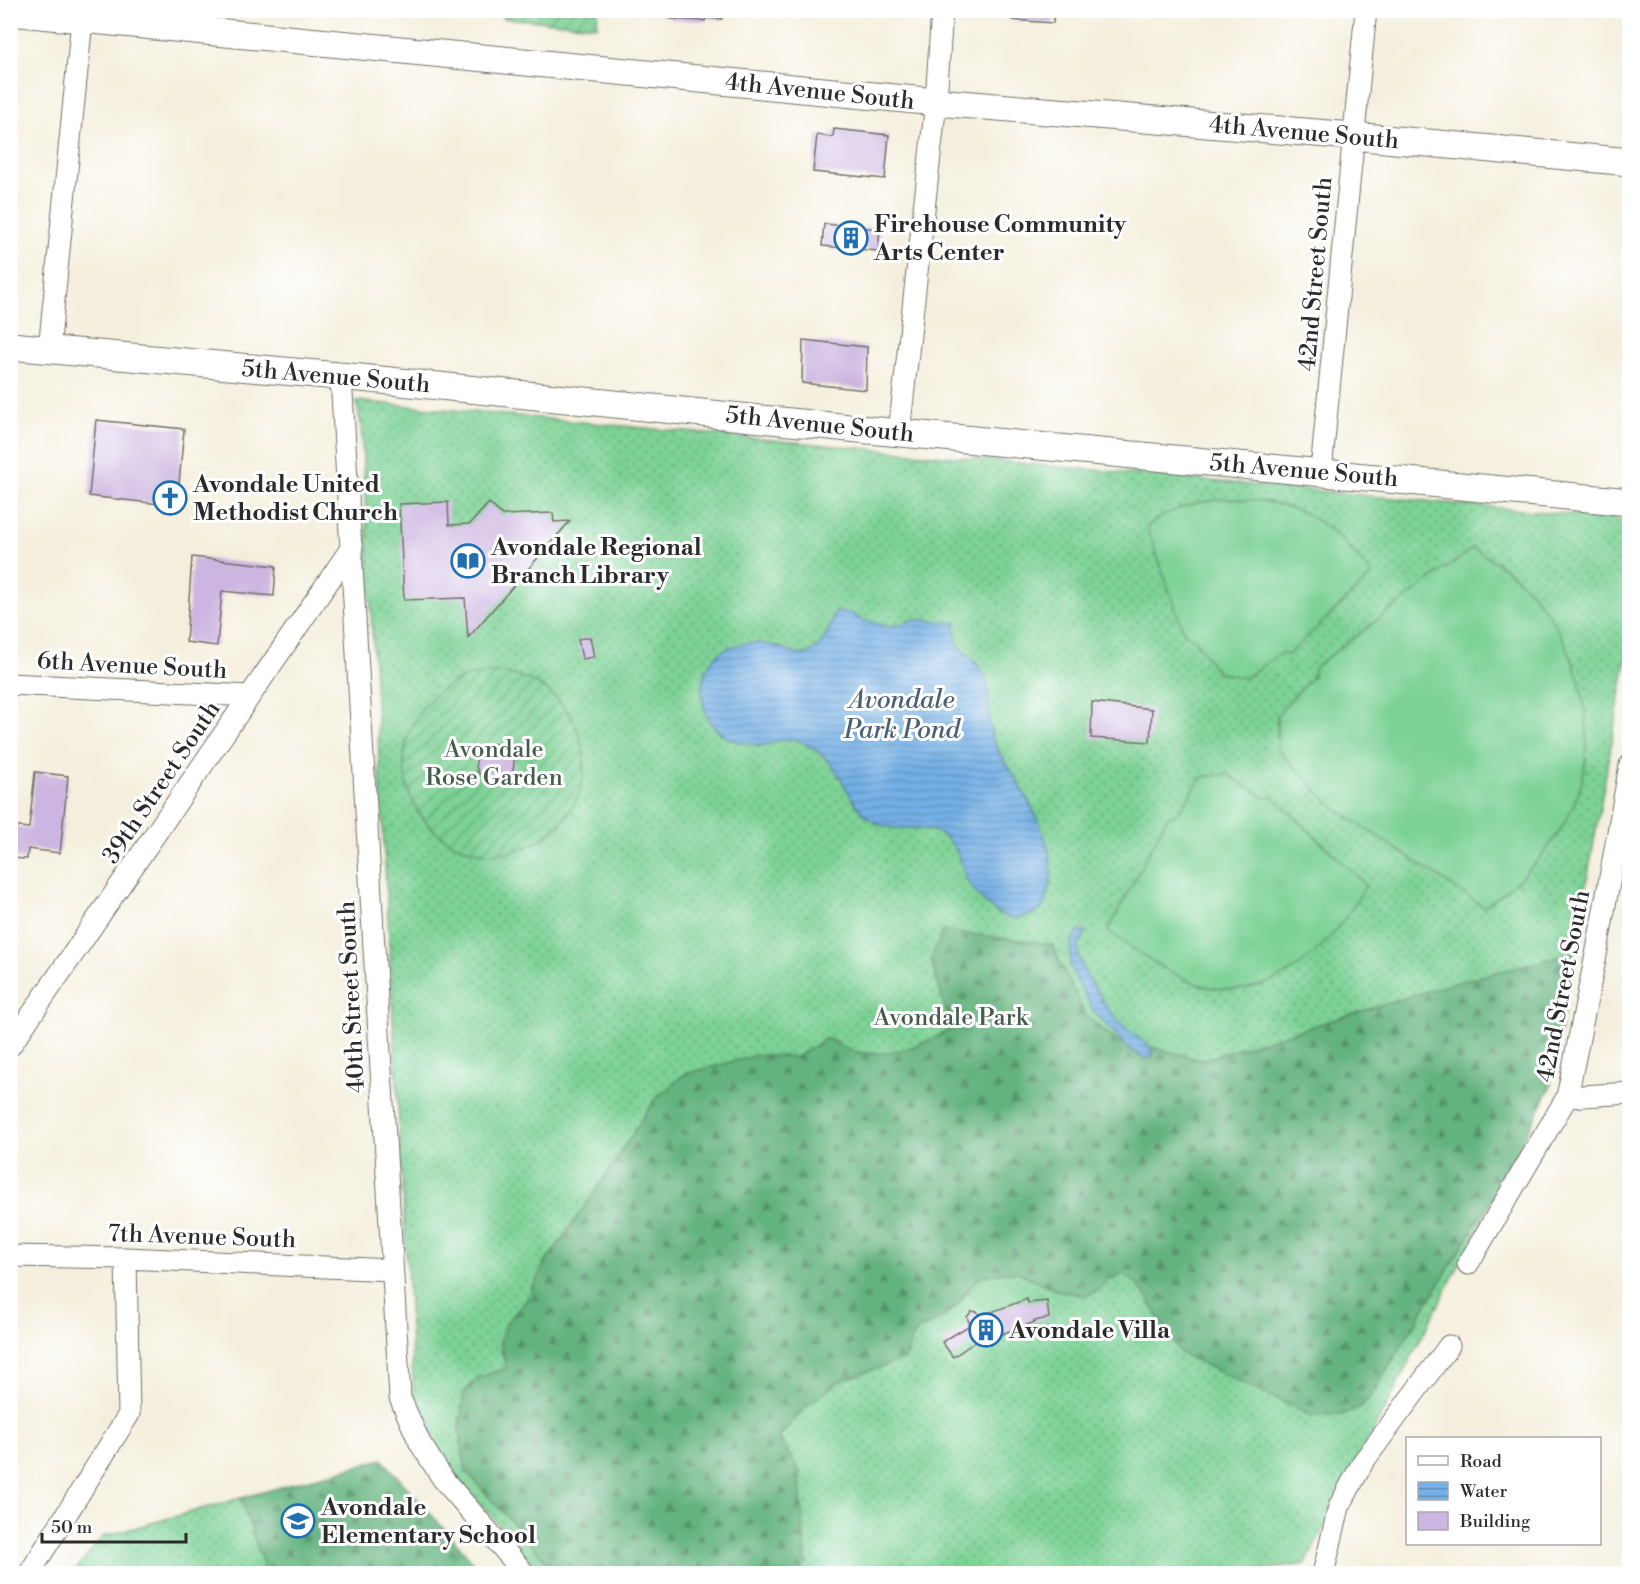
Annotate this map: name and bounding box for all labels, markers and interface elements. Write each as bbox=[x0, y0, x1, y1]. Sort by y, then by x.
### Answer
street label: 4th Avenue South bbox=[724, 67, 916, 117]
street label: 4th Avenue South bbox=[1208, 110, 1400, 156]
street label: 42nd Street South bbox=[1293, 176, 1339, 373]
place label: Firehouse Community Arts Center bbox=[873, 210, 1127, 268]
building icon: Firehouse Community Arts Center bbox=[833, 220, 869, 256]
street label: 5th Avenue South bbox=[240, 354, 432, 400]
street label: 5th Avenue South bbox=[724, 400, 916, 450]
street label: 5th Avenue South bbox=[1208, 448, 1400, 494]
place label: Avondale United Methodist Church bbox=[192, 470, 398, 528]
church icon: Avondale United Methodist Church bbox=[152, 480, 188, 516]
place label: Avondale Regional Branch Library bbox=[490, 533, 702, 591]
library icon: Avondale Regional Branch Library bbox=[450, 543, 486, 579]
street label: 6th Avenue South bbox=[36, 646, 228, 686]
water label: Avondale Park Pond bbox=[843, 684, 961, 746]
street label: 39th Street South bbox=[96, 695, 227, 870]
park label: Avondale Rose Garden bbox=[425, 735, 563, 793]
street label: 42nd Street South bbox=[1531, 888, 1597, 1085]
street label: 40th Street South bbox=[332, 900, 372, 1094]
park label: Avondale Park bbox=[873, 1003, 1030, 1033]
street label: 7th Avenue South bbox=[107, 1219, 297, 1255]
building icon: Avondale Villa bbox=[968, 1312, 1004, 1348]
place label: Avondale Villa bbox=[1008, 1316, 1171, 1346]
legend bbox=[1406, 1437, 1601, 1545]
text: Road bbox=[1460, 1450, 1503, 1473]
text: Water bbox=[1459, 1480, 1508, 1503]
place label: Avondale Elementary School bbox=[320, 1493, 536, 1551]
school or university icon: Avondale Elementary School bbox=[280, 1503, 316, 1539]
scale bar bbox=[42, 1506, 186, 1544]
text: Building bbox=[1459, 1510, 1531, 1533]
text: 50 m bbox=[51, 1516, 93, 1539]

